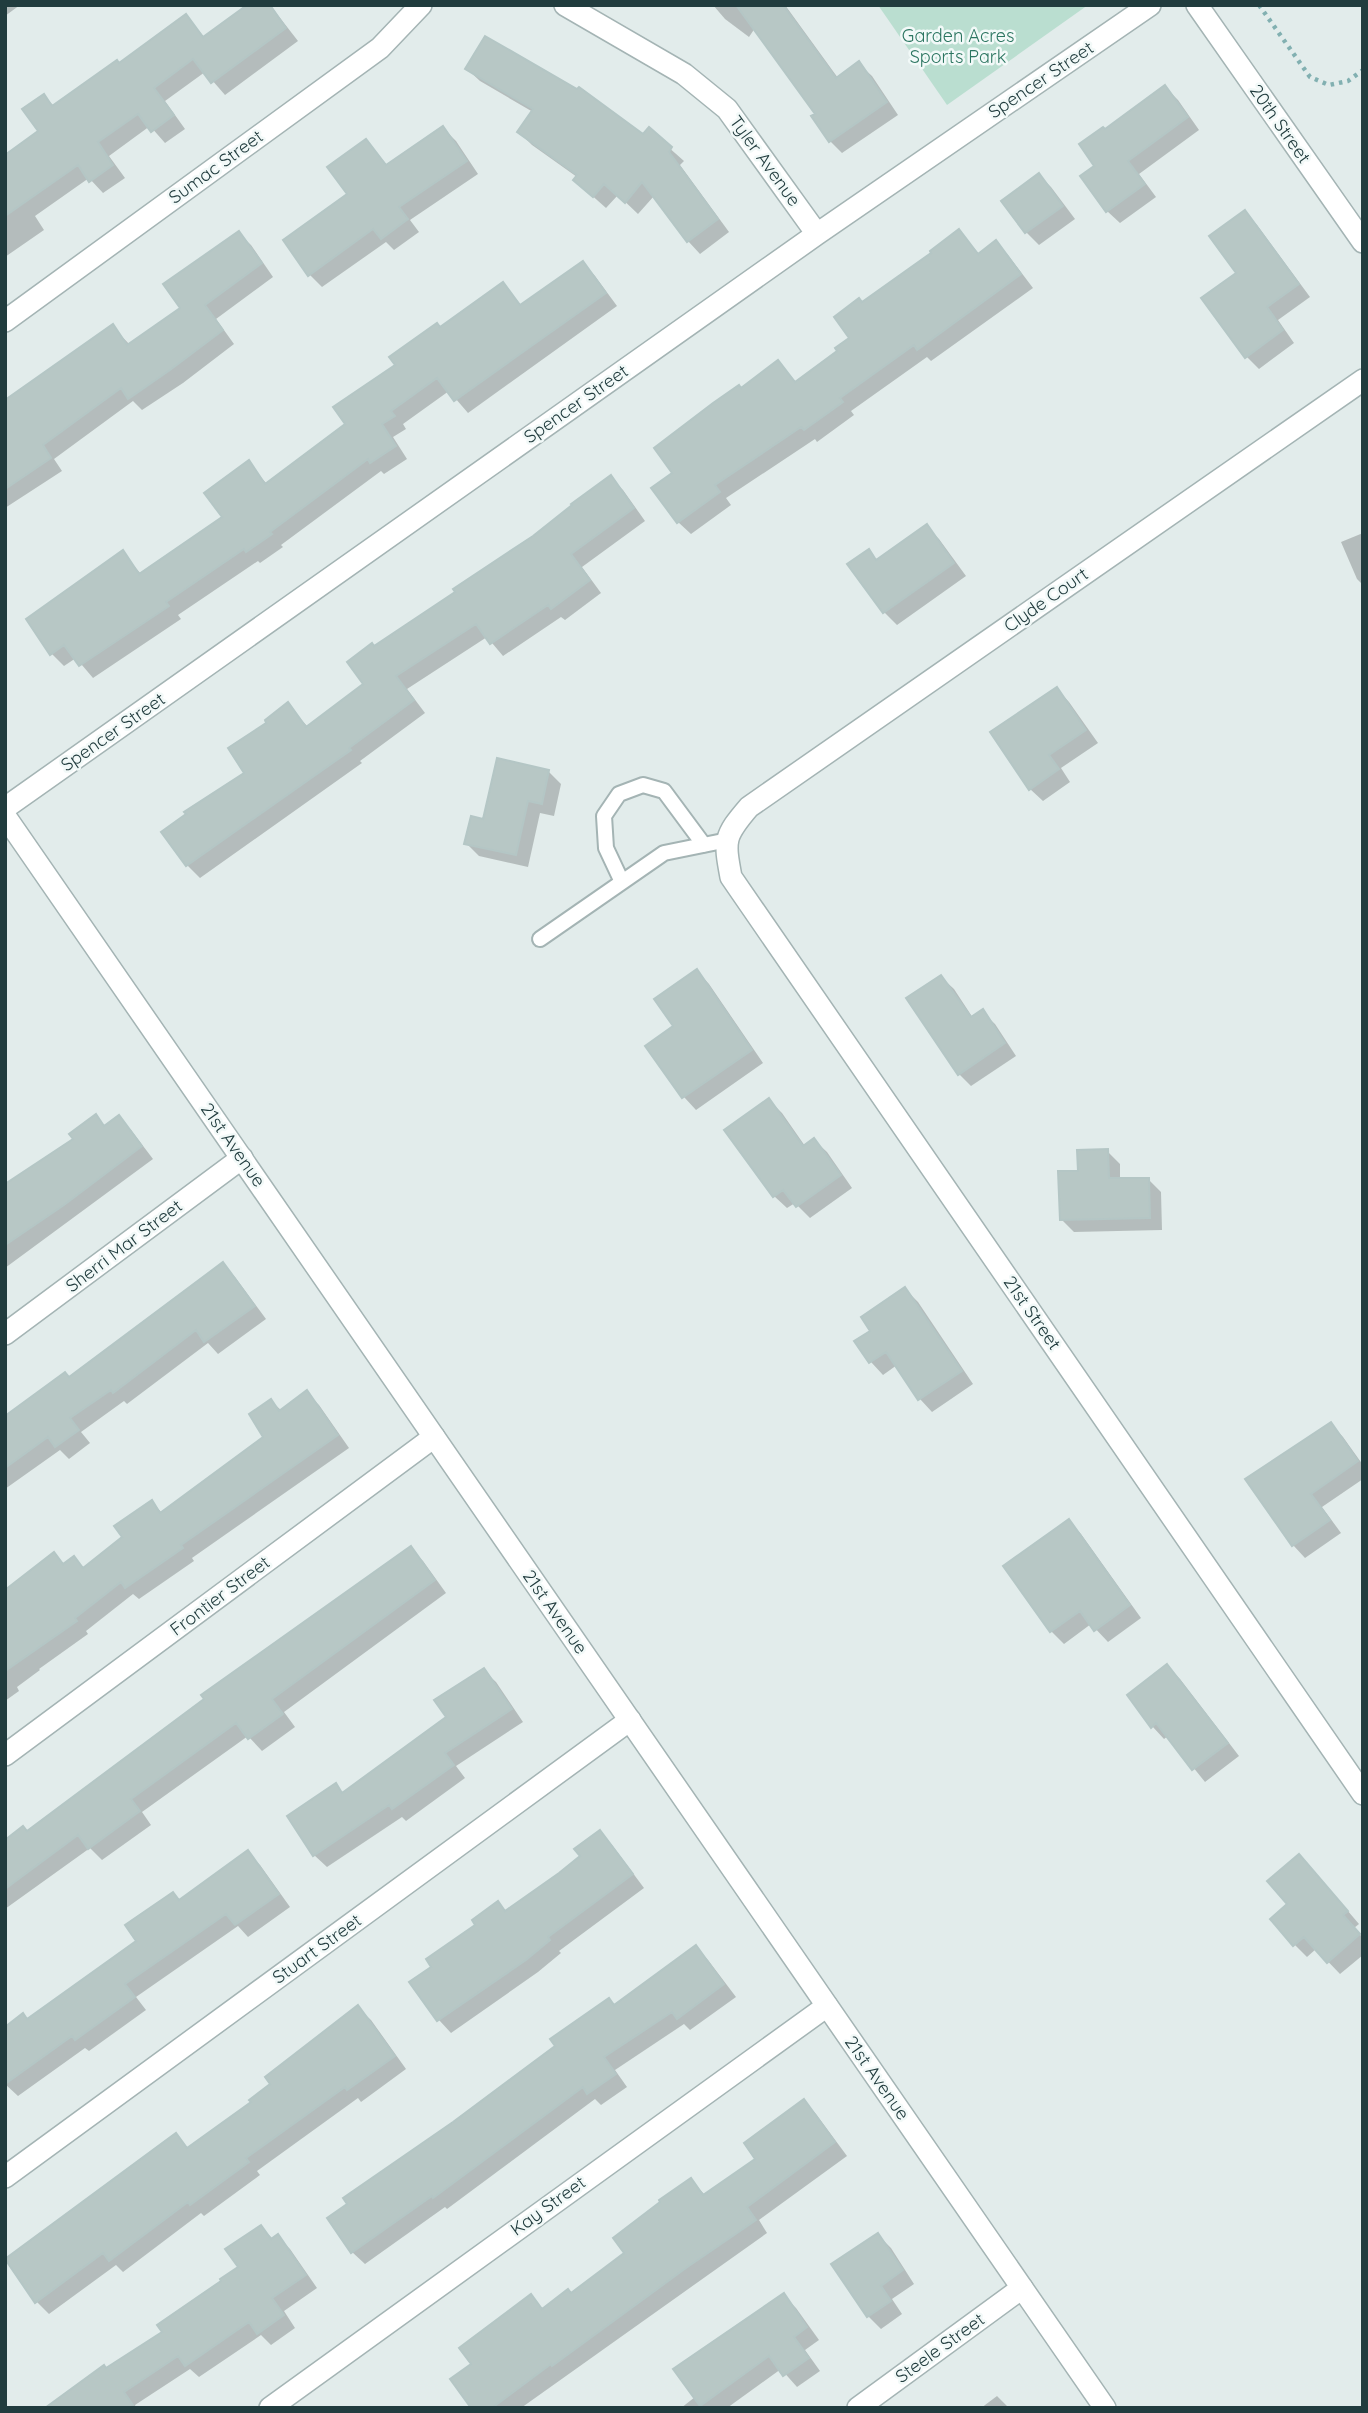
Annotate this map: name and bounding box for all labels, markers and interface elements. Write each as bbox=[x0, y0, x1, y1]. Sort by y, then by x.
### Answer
park label: Garden Acres Sports Park bbox=[902, 24, 1014, 68]
street label: Spencer Street bbox=[984, 36, 1098, 123]
street label: 20th Street bbox=[1245, 80, 1316, 168]
street label: Tyler Avenue bbox=[725, 111, 806, 211]
street label: Sumac Street bbox=[164, 125, 267, 209]
street label: Spencer Street bbox=[519, 359, 632, 448]
street label: Clyde Court bbox=[999, 562, 1092, 637]
street label: Spencer Street bbox=[56, 687, 169, 776]
street label: 21st Avenue bbox=[196, 1098, 271, 1191]
street label: Sherri Mar Street bbox=[61, 1194, 187, 1297]
street label: 21st Street bbox=[999, 1271, 1066, 1354]
street label: Frontier Street bbox=[165, 1551, 274, 1641]
street label: 21st Avenue bbox=[518, 1565, 593, 1658]
street label: Stuart Street bbox=[268, 1909, 366, 1989]
street label: 21st Avenue bbox=[840, 2031, 915, 2124]
street label: Kay Street bbox=[506, 2171, 590, 2241]
street label: Steele Street bbox=[891, 2308, 989, 2388]

